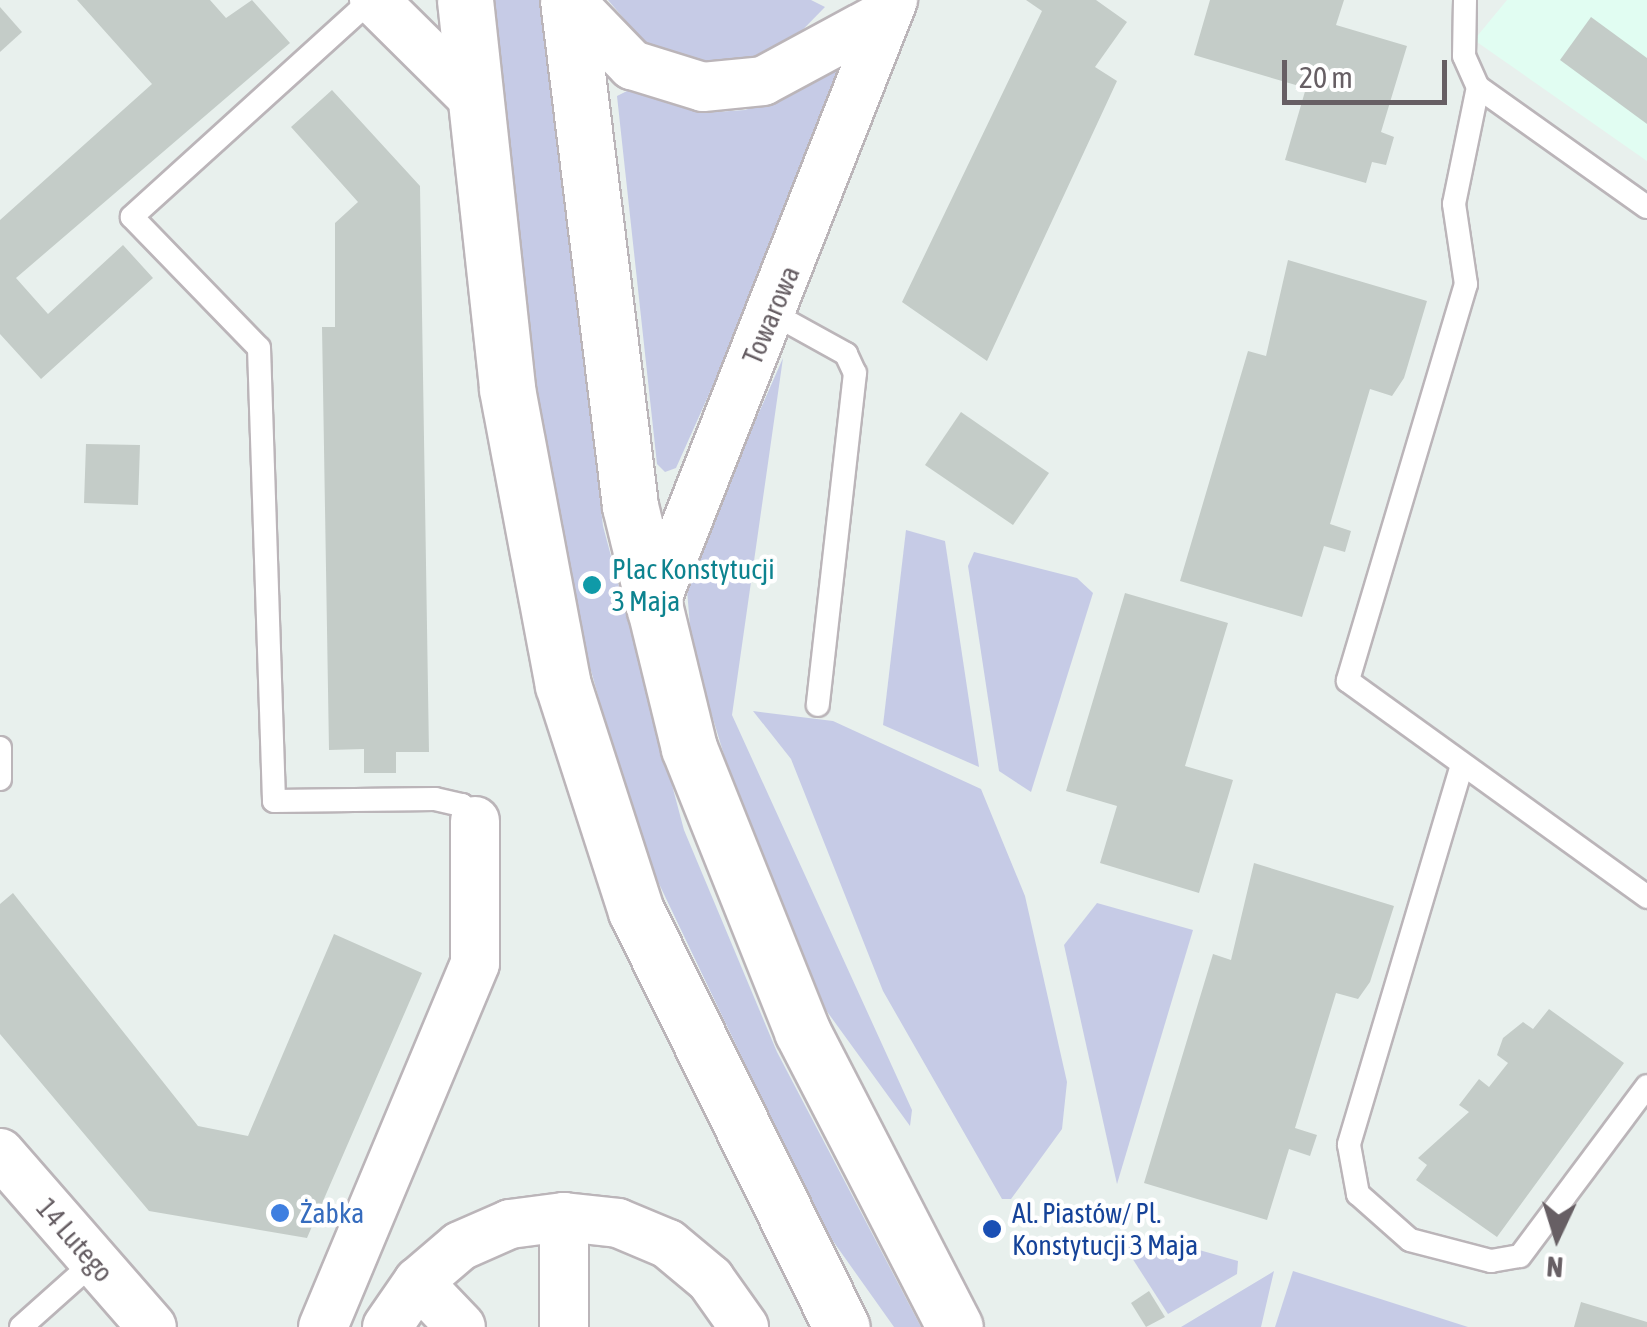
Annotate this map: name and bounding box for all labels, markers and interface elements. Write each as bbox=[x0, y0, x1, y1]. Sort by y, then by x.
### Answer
scale bar bbox=[1287, 40, 1452, 102]
text: 20 m bbox=[1299, 60, 1353, 94]
street label: Towarowa bbox=[735, 261, 807, 369]
place label: Plac Konstytucji 3 Maja bbox=[612, 552, 775, 618]
marker: Plac Konstytucji 3 Maja bbox=[581, 574, 603, 596]
north arrow bbox=[1507, 1187, 1607, 1287]
street label: 14 Lutego bbox=[30, 1191, 120, 1289]
place label: Żabka bbox=[300, 1196, 364, 1230]
place label: Al. Piastów/ Pl. Konstytucji 3 Maja bbox=[1012, 1196, 1198, 1262]
marker: Żabka bbox=[269, 1202, 291, 1224]
marker: Al. Piastów/ Pl. Konstytucji 3 Maja bbox=[981, 1218, 1003, 1240]
text: N bbox=[1546, 1250, 1564, 1283]

